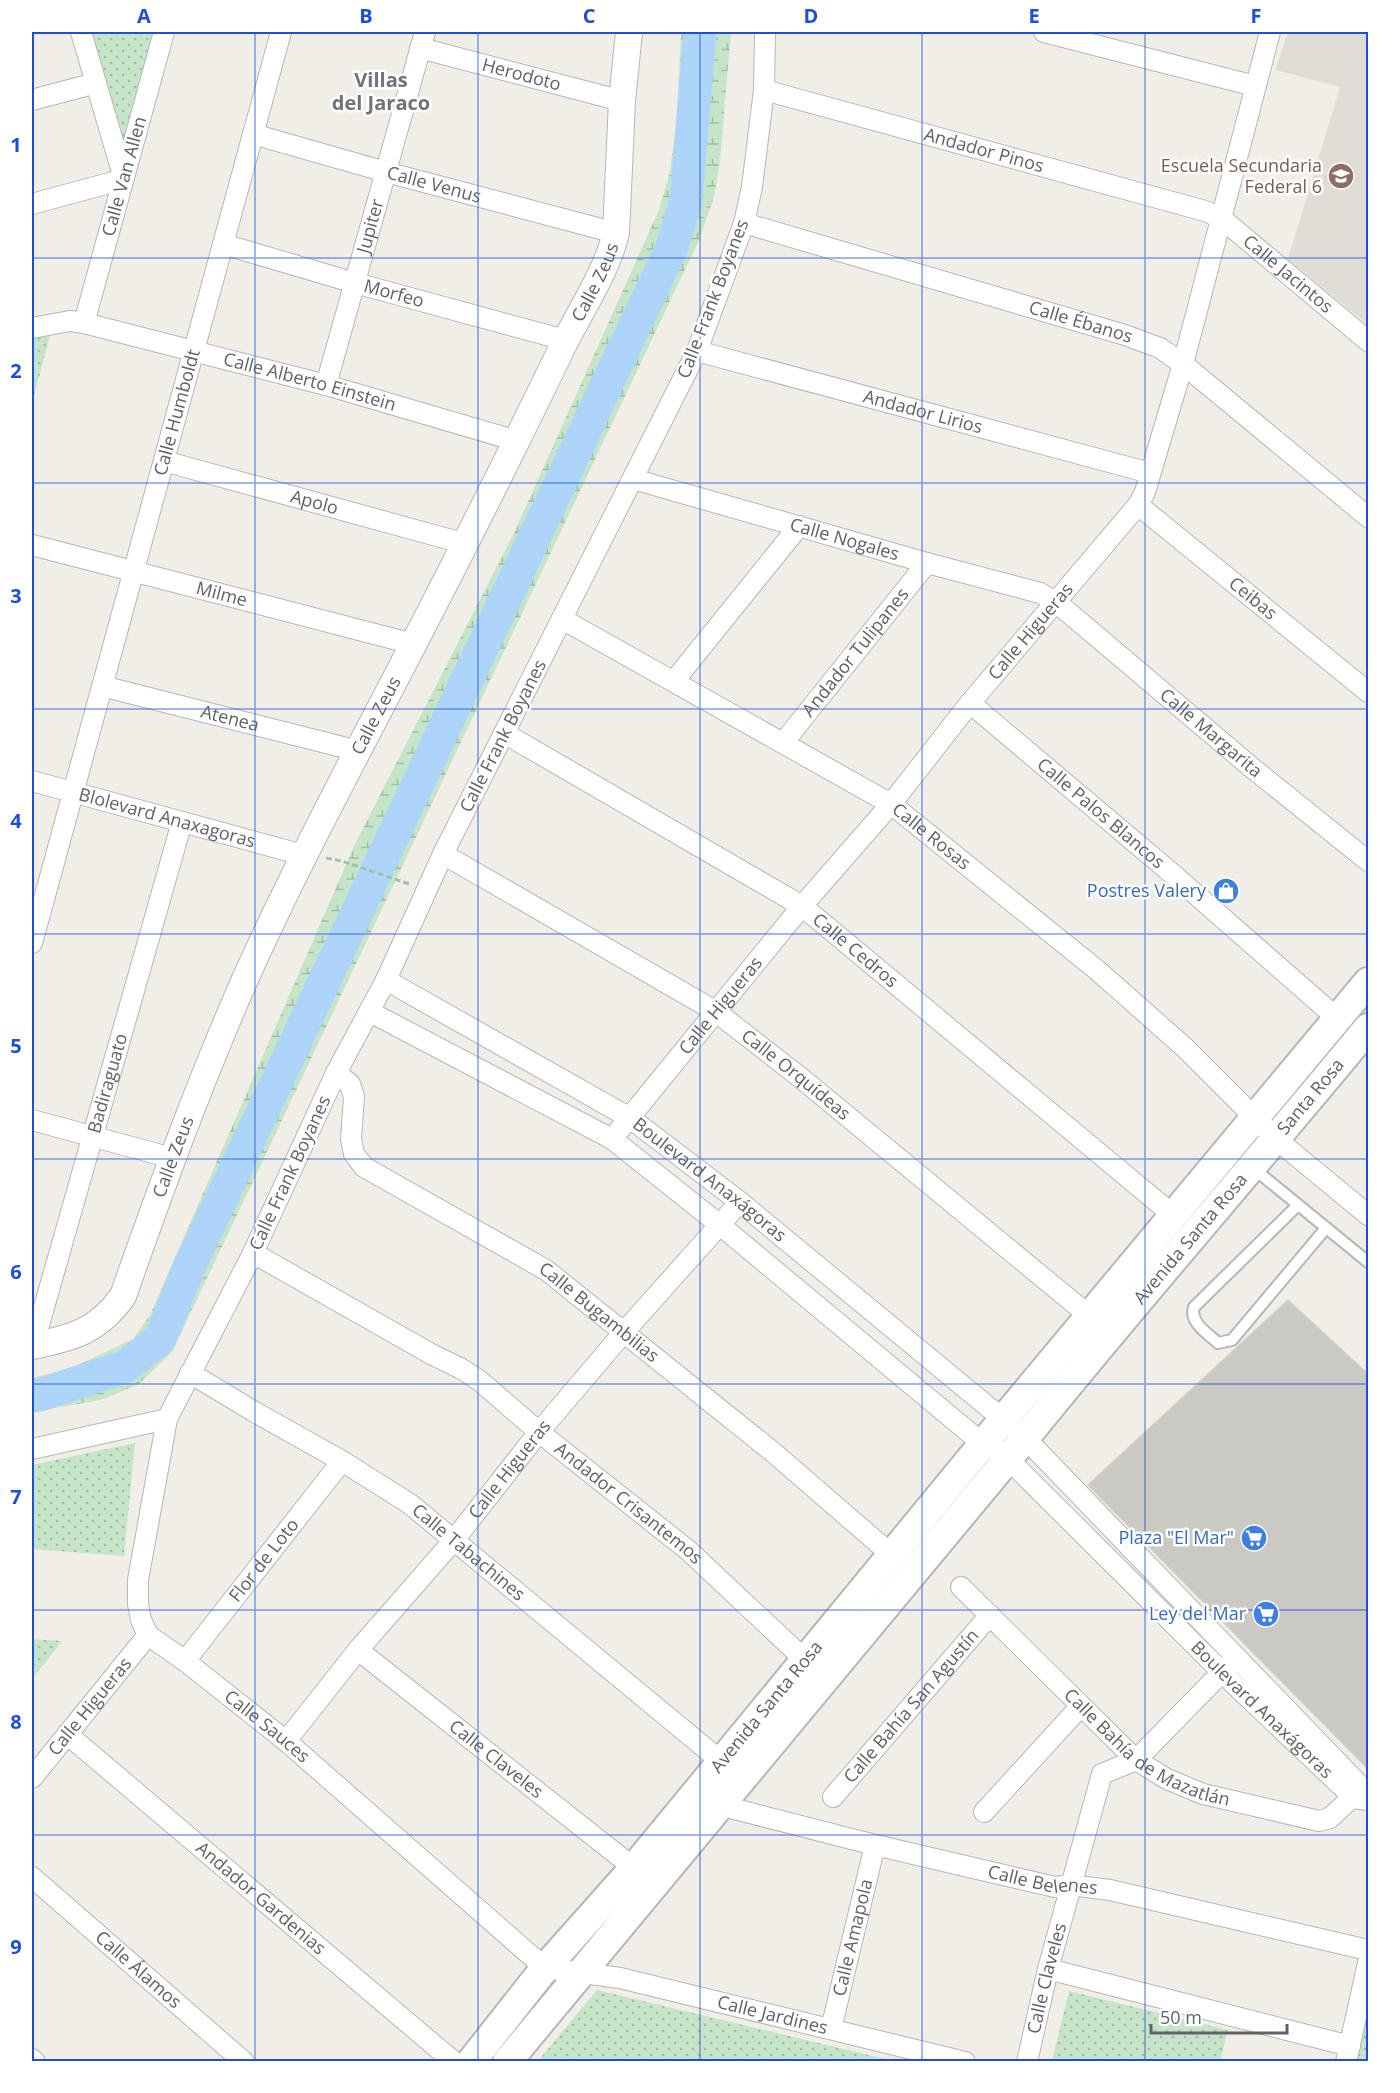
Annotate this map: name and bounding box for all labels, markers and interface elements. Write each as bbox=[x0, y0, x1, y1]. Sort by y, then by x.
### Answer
text: A bbox=[137, 2, 151, 29]
text: B bbox=[359, 2, 373, 29]
text: C bbox=[583, 2, 596, 29]
text: D bbox=[804, 2, 818, 29]
text: E bbox=[1028, 2, 1040, 29]
text: F bbox=[1251, 2, 1261, 29]
street label: Herodoto bbox=[480, 52, 564, 96]
district label: Villas del Jaraco bbox=[332, 66, 430, 116]
street label: Calle Van Allen bbox=[95, 114, 151, 239]
street label: Andador Pinos bbox=[922, 121, 1047, 177]
text: 1 bbox=[10, 131, 22, 158]
place label: Escuela Secundaria Federal 6 bbox=[1161, 153, 1322, 198]
street label: Calle Venus bbox=[384, 160, 484, 208]
school or university icon: Escuela Secundaria Federal 6 bbox=[1326, 161, 1356, 191]
street label: Jupiter bbox=[350, 195, 389, 258]
street label: Calle Frank Boyanes bbox=[671, 216, 753, 381]
street label: Calle Jacintos bbox=[1239, 229, 1338, 318]
street label: Calle Zeus bbox=[565, 239, 624, 326]
street label: Morfeo bbox=[361, 273, 427, 312]
street label: Calle Ébanos bbox=[1026, 294, 1136, 348]
street label: Calle Humboldt bbox=[147, 346, 205, 478]
street label: Calle Alberto Einstein bbox=[221, 346, 399, 416]
text: 2 bbox=[10, 357, 22, 384]
street label: Andador Lirios bbox=[861, 383, 986, 438]
street label: Apolo bbox=[288, 483, 341, 519]
street label: Calle Nogales bbox=[787, 511, 902, 565]
street label: Ceibas bbox=[1224, 571, 1283, 624]
street label: Milme bbox=[194, 575, 250, 611]
street label: Calle Higueras bbox=[982, 577, 1078, 684]
text: 3 bbox=[10, 582, 22, 609]
street label: Andador Tulipanes bbox=[796, 583, 913, 721]
street label: Calle Frank Boyanes bbox=[453, 655, 551, 816]
street label: Calle Zeus bbox=[345, 672, 406, 759]
street label: Calle Margarita bbox=[1155, 682, 1268, 782]
street label: Atenea bbox=[199, 699, 262, 736]
street label: Calle Palos Blancos bbox=[1032, 752, 1170, 873]
street label: Blolevard Anaxagoras bbox=[76, 781, 258, 852]
street label: Calle Rosas bbox=[888, 797, 976, 875]
text: 4 bbox=[10, 807, 22, 834]
shop icon: Postres Valery bbox=[1211, 876, 1241, 906]
place label: Postres Valery bbox=[1087, 878, 1207, 902]
street label: Calle Cedros bbox=[808, 907, 904, 992]
street label: Calle Higueras bbox=[673, 951, 767, 1059]
street label: Calle Orquídeas bbox=[737, 1023, 856, 1125]
street label: Badiraguato bbox=[81, 1030, 132, 1136]
text: 5 bbox=[10, 1032, 22, 1059]
street label: Santa Rosa bbox=[1271, 1053, 1349, 1139]
street label: Calle Frank Boyanes bbox=[243, 1091, 336, 1254]
street label: Calle Zeus bbox=[146, 1112, 199, 1201]
street label: Boulevard Anaxágoras bbox=[628, 1112, 792, 1247]
street label: Avenida Santa Rosa bbox=[1128, 1168, 1252, 1309]
street label: Calle Bugambilias bbox=[535, 1256, 664, 1367]
text: 6 bbox=[10, 1258, 22, 1285]
street label: Calle Higueras bbox=[462, 1414, 555, 1523]
street label: Andador Crisantemos bbox=[550, 1436, 708, 1569]
text: 7 bbox=[10, 1483, 22, 1510]
street label: Calle Tabachines bbox=[407, 1498, 531, 1606]
street label: Flor de Loto bbox=[223, 1513, 304, 1606]
supermarket icon: Plaza "El Mar" bbox=[1239, 1523, 1269, 1553]
place label: Plaza "El Mar" bbox=[1118, 1525, 1234, 1549]
supermarket icon: Ley del Mar bbox=[1251, 1599, 1281, 1629]
place label: Ley del Mar bbox=[1149, 1601, 1247, 1625]
street label: Calle Bahía San Agustín bbox=[838, 1624, 984, 1787]
street label: Avenida Santa Rosa bbox=[704, 1635, 827, 1777]
street label: Boulevard Anaxágoras bbox=[1186, 1635, 1339, 1783]
street label: Calle Higueras bbox=[42, 1652, 136, 1760]
street label: Calle Bahía de Mazatlán bbox=[1059, 1683, 1233, 1811]
street label: Calle Sauces bbox=[220, 1684, 315, 1768]
text: 8 bbox=[10, 1708, 22, 1735]
street label: Calle Claveles bbox=[445, 1714, 549, 1803]
street label: Andador Gardenias bbox=[191, 1836, 331, 1959]
street label: Calle Belenes bbox=[986, 1859, 1099, 1899]
street label: Calle Amapola bbox=[826, 1876, 877, 1998]
street label: Calle Claveles bbox=[1021, 1920, 1071, 2036]
street label: Calle Álamos bbox=[91, 1925, 187, 2013]
text: 9 bbox=[10, 1933, 22, 1960]
street label: Calle Jardines bbox=[715, 1989, 830, 2039]
scale bar bbox=[1151, 1997, 1288, 2035]
text: 50 m bbox=[1160, 2005, 1202, 2029]

